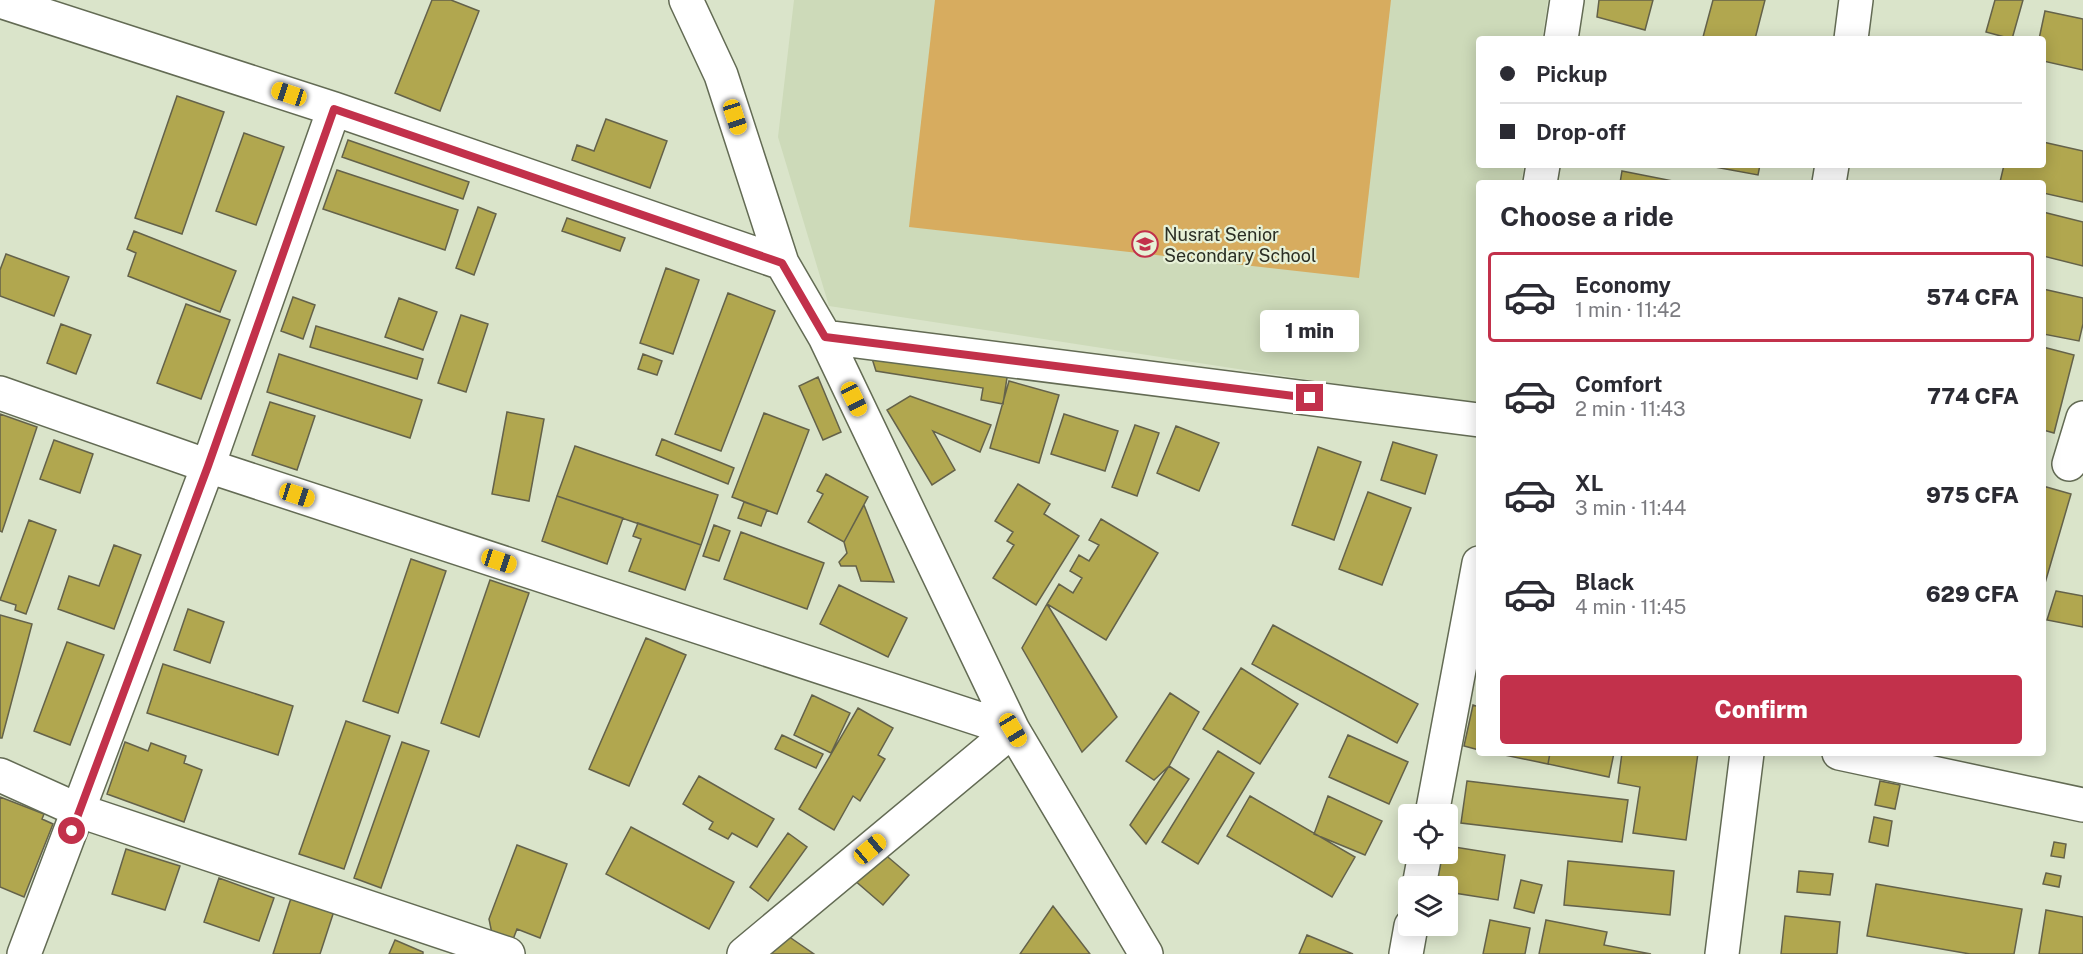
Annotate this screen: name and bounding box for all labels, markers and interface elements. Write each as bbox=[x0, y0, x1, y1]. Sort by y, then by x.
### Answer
text: Pickup bbox=[1536, 61, 1607, 87]
car bbox=[269, 80, 309, 108]
car bbox=[721, 97, 749, 137]
text: Drop-off bbox=[1536, 119, 1626, 145]
text: Choose a ride bbox=[1500, 200, 1674, 232]
place label: Nusrat Senior Secondary School bbox=[1164, 224, 1316, 266]
school or university icon: Nusrat Senior Secondary School bbox=[1130, 229, 1160, 259]
icon: car bbox=[1503, 270, 1557, 324]
text: Economy bbox=[1575, 272, 1671, 298]
text: 574 CFA bbox=[1926, 284, 2019, 310]
text: 1 min · 11:42 bbox=[1575, 298, 1681, 322]
callout: 1 min bbox=[1260, 311, 1360, 353]
text: 1 min bbox=[1285, 319, 1334, 343]
icon: car bbox=[1503, 369, 1557, 423]
text: Comfort bbox=[1575, 371, 1662, 397]
car bbox=[838, 379, 870, 419]
text: 774 CFA bbox=[1927, 383, 2019, 409]
route end bbox=[1296, 384, 1323, 411]
text: 2 min · 11:43 bbox=[1575, 397, 1686, 421]
icon: car bbox=[1503, 468, 1557, 522]
text: XL bbox=[1575, 470, 1603, 496]
car bbox=[277, 481, 317, 509]
text: 975 CFA bbox=[1926, 482, 2019, 508]
text: 3 min · 11:44 bbox=[1575, 496, 1686, 520]
car bbox=[479, 547, 519, 575]
icon: car bbox=[1503, 567, 1557, 621]
text: Black bbox=[1575, 569, 1634, 595]
text: 629 CFA bbox=[1926, 581, 2019, 607]
text: 4 min · 11:45 bbox=[1575, 595, 1686, 619]
button: Confirm bbox=[1500, 675, 2022, 744]
car bbox=[996, 710, 1030, 750]
map controls bbox=[1398, 804, 1458, 936]
button: locate bbox=[1398, 804, 1458, 864]
route start bbox=[58, 817, 85, 844]
car bbox=[850, 831, 890, 867]
button: layers bbox=[1398, 876, 1458, 936]

